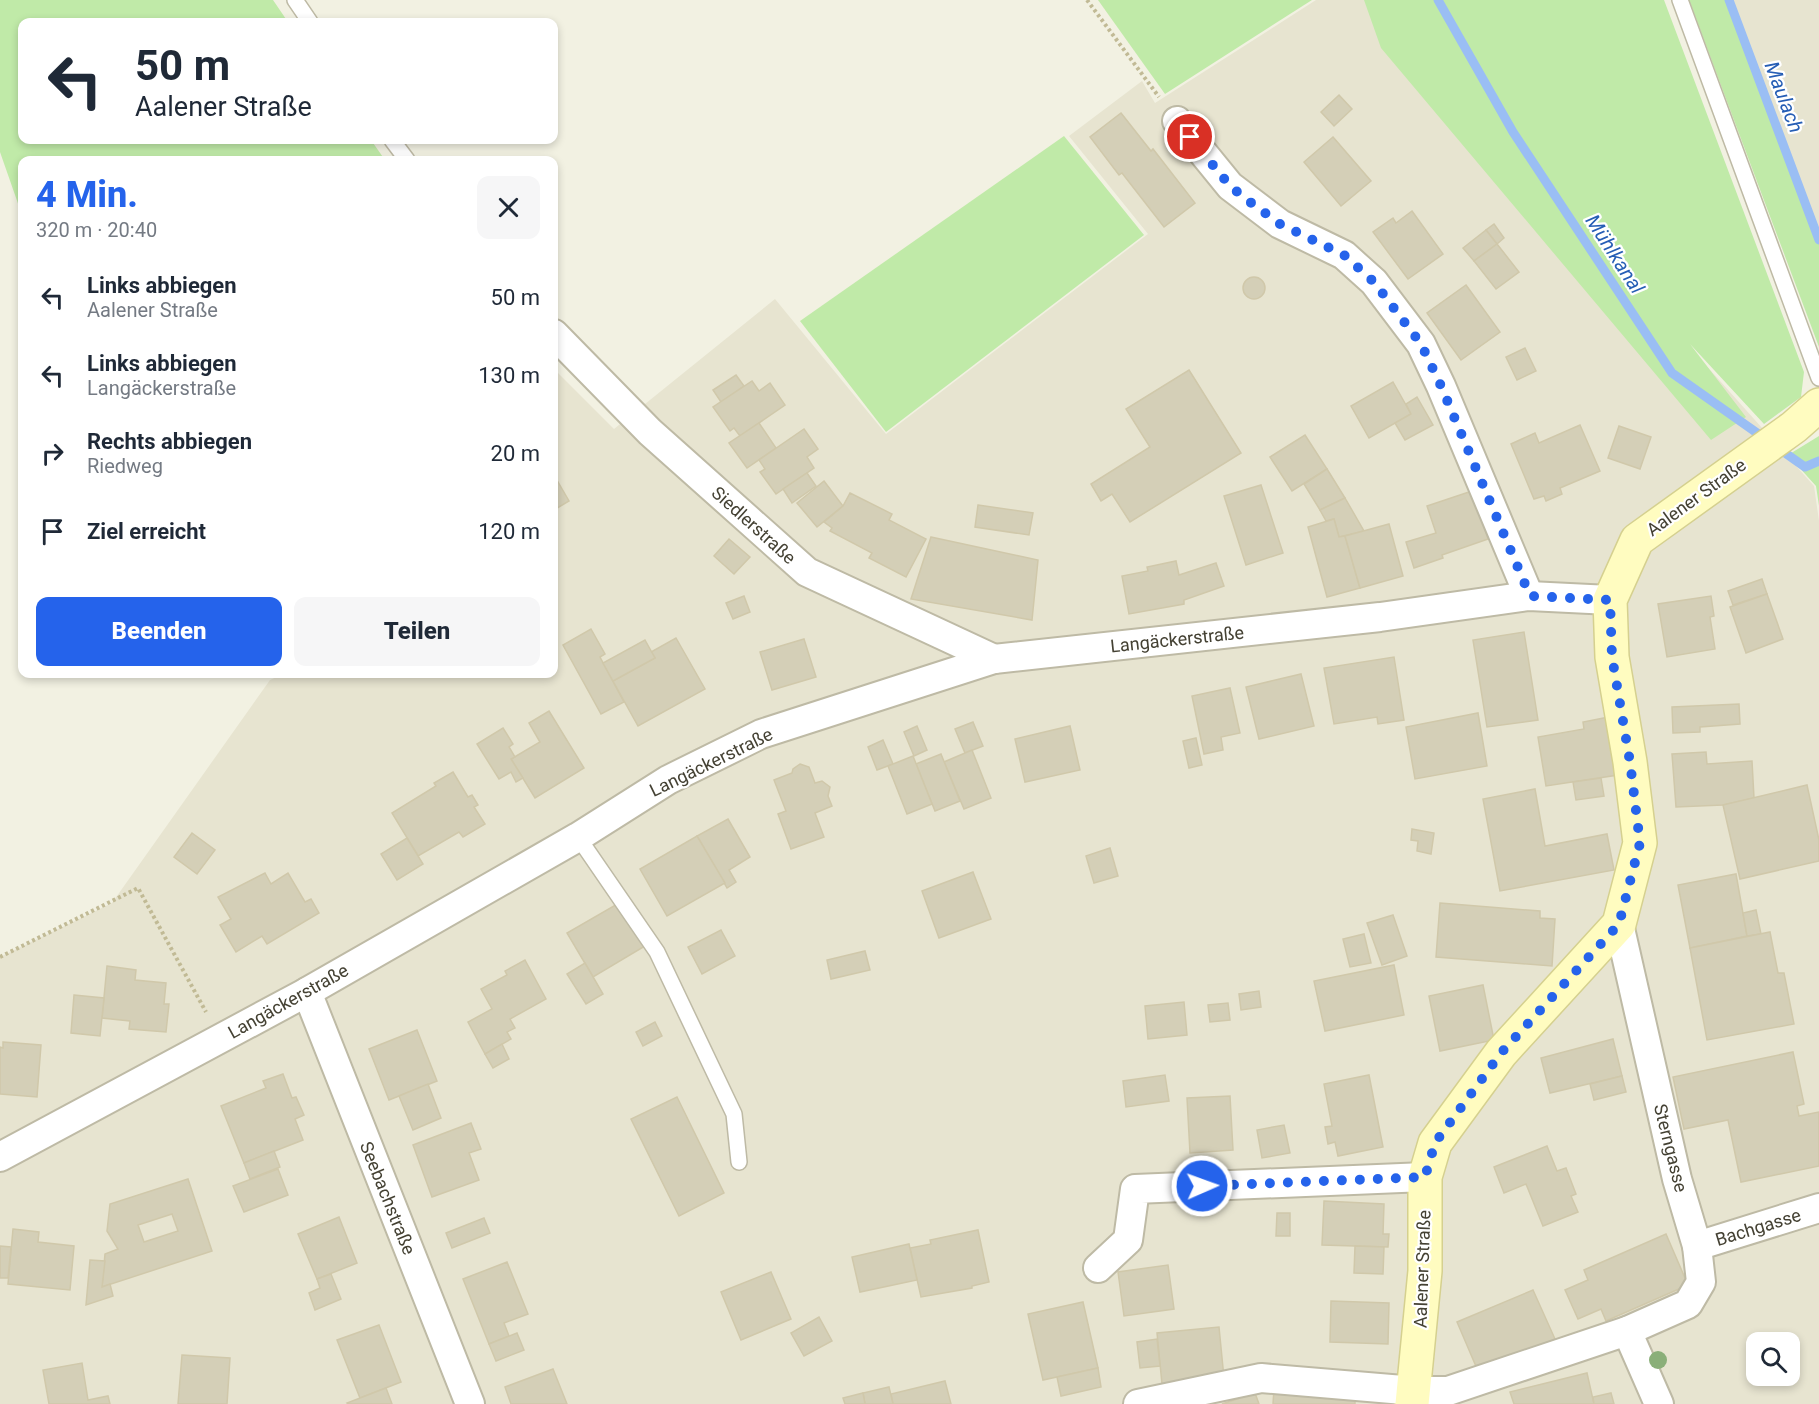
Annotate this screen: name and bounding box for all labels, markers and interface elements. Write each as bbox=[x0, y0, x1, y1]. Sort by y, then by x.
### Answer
text: 50 m bbox=[135, 41, 230, 90]
icon: left bbox=[36, 42, 114, 120]
water label: Maulach bbox=[1759, 58, 1809, 136]
text: Aalener Straße bbox=[135, 91, 312, 123]
pin bbox=[1164, 111, 1215, 162]
icon: arrive bbox=[1173, 120, 1206, 153]
text: 4 Min. bbox=[36, 174, 138, 216]
button: close bbox=[477, 176, 540, 239]
water label: Mühlkanal bbox=[1581, 210, 1650, 298]
text: 320 m · 20:40 bbox=[36, 218, 157, 242]
text: Links abbiegen bbox=[87, 273, 237, 298]
icon: left bbox=[36, 281, 69, 314]
text: 50 m bbox=[491, 285, 540, 310]
text: Aalener Straße bbox=[87, 298, 218, 322]
text: Links abbiegen bbox=[87, 351, 237, 376]
icon: left bbox=[36, 359, 69, 392]
text: 130 m bbox=[478, 363, 540, 388]
text: Langäckerstraße bbox=[87, 376, 236, 400]
text: Rechts abbiegen bbox=[87, 429, 252, 454]
icon: right bbox=[36, 437, 69, 470]
text: 20 m bbox=[491, 441, 540, 466]
text: Riedweg bbox=[87, 454, 163, 478]
street label: Aalener Straße bbox=[1642, 454, 1750, 540]
street label: Siedlerstraße bbox=[708, 482, 800, 568]
icon: arrive bbox=[36, 515, 69, 548]
text: Ziel erreicht bbox=[87, 519, 206, 544]
text: 120 m bbox=[478, 519, 540, 544]
button: Beenden bbox=[36, 597, 282, 666]
button: Teilen bbox=[294, 597, 540, 666]
street label: Langäckerstraße bbox=[1109, 622, 1245, 656]
street label: Langäckerstraße bbox=[646, 723, 776, 801]
street label: Langäckerstraße bbox=[224, 959, 352, 1043]
street label: Sterngasse bbox=[1650, 1102, 1692, 1194]
street label: Seebachstraße bbox=[356, 1138, 420, 1258]
position arrow bbox=[1170, 1154, 1234, 1218]
street label: Bachgasse bbox=[1713, 1204, 1803, 1250]
street label: Aalener Straße bbox=[1409, 1210, 1435, 1328]
map controls bbox=[1746, 1332, 1800, 1386]
button: search bbox=[1746, 1332, 1800, 1386]

